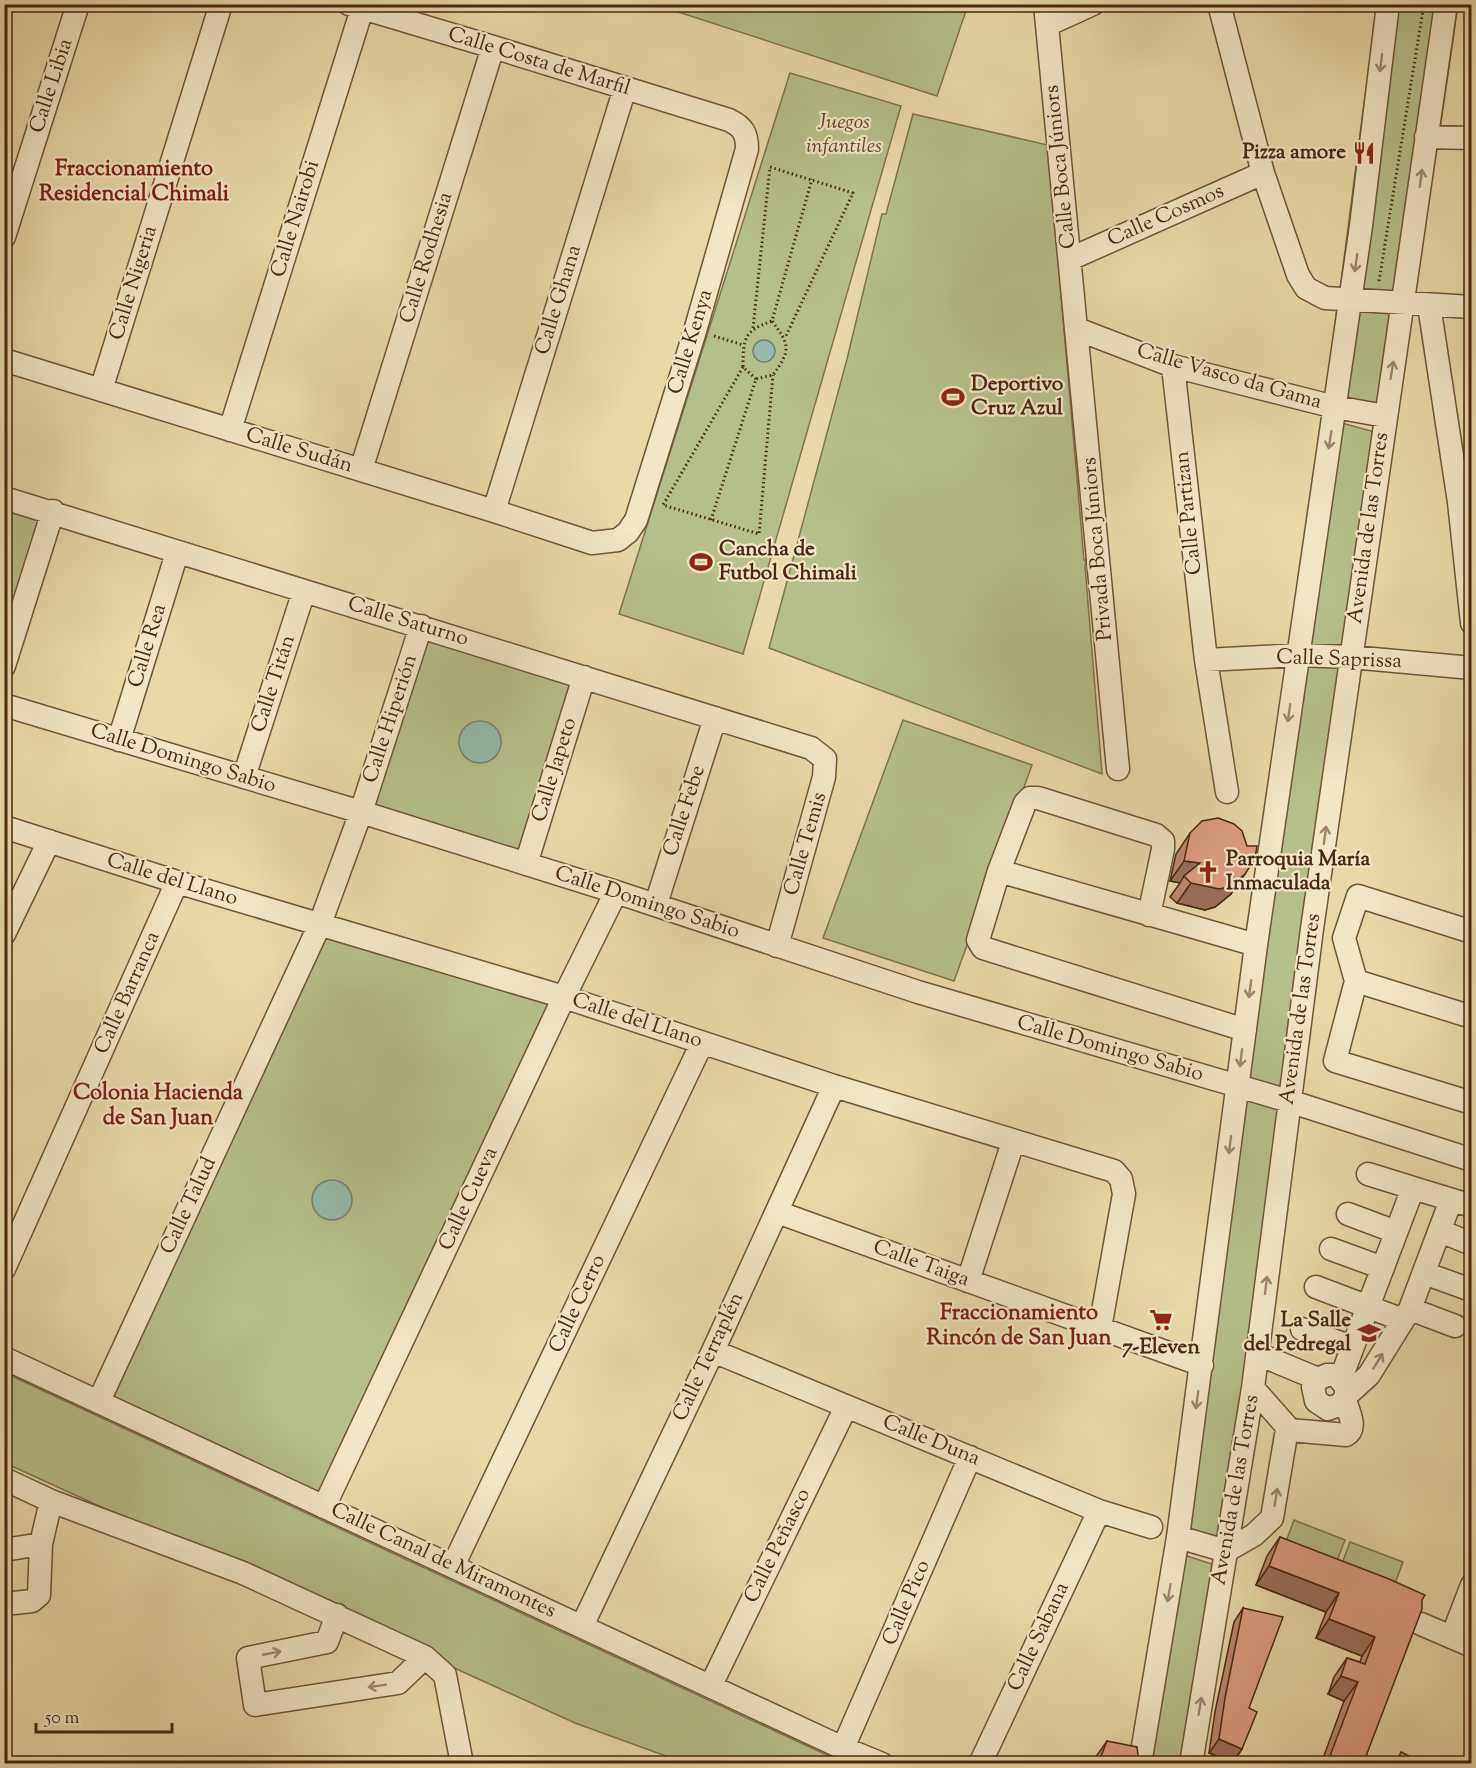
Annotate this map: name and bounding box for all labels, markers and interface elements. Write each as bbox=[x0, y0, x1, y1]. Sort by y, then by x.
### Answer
street label: Calle Costa de Marfil bbox=[444, 20, 634, 104]
street label: Calle Libia bbox=[23, 35, 81, 137]
one-way arrow bbox=[1375, 52, 1386, 72]
street label: Calle Boca Júniors bbox=[1037, 84, 1085, 250]
park label: Juegos infantiles bbox=[806, 108, 882, 162]
place label: Pizza amore bbox=[1242, 138, 1346, 168]
restaurant icon: Pizza amore bbox=[1351, 140, 1377, 166]
district label: Fraccionamiento Residencial Chimali bbox=[39, 154, 230, 211]
street label: Calle Nairobi bbox=[264, 157, 328, 281]
one-way arrow bbox=[1415, 168, 1426, 188]
street label: Calle Cosmos bbox=[1103, 177, 1229, 255]
street label: Calle Rodhesia bbox=[393, 188, 461, 327]
street label: Calle Nigeria bbox=[102, 222, 166, 344]
street label: Calle Ghana bbox=[528, 241, 590, 359]
one-way arrow bbox=[1350, 252, 1361, 272]
street label: Calle Kenya bbox=[661, 286, 721, 398]
street label: Calle Vasco da Gama bbox=[1133, 336, 1325, 418]
one-way arrow bbox=[1387, 361, 1398, 381]
place label: Deportivo Cruz Azul bbox=[971, 370, 1064, 424]
sports icon: Deportivo Cruz Azul bbox=[940, 384, 966, 410]
street label: Calle Sudán bbox=[242, 420, 356, 482]
one-way arrow bbox=[1325, 430, 1336, 450]
street label: Avenida de las Torres bbox=[1341, 430, 1397, 626]
street label: Calle Partizan bbox=[1168, 450, 1210, 576]
street label: Privada Boca Júniors bbox=[1075, 456, 1121, 642]
place label: Cancha de Futbol Chimali bbox=[719, 535, 857, 589]
sports icon: Cancha de Futbol Chimali bbox=[688, 549, 714, 575]
street label: Calle Saturno bbox=[344, 589, 472, 655]
street label: Calle Rea bbox=[121, 600, 175, 692]
street label: Calle Titán bbox=[244, 631, 304, 737]
street label: Calle Saprissa bbox=[1276, 643, 1403, 677]
street label: Calle Hiperión bbox=[356, 651, 426, 787]
one-way arrow bbox=[1284, 702, 1295, 722]
street label: Calle Japeto bbox=[525, 714, 585, 826]
street label: Calle Domingo Sabio bbox=[86, 716, 280, 802]
street label: Calle Febe bbox=[656, 762, 714, 860]
street label: Calle Temis bbox=[777, 789, 835, 899]
one-way arrow bbox=[1319, 826, 1330, 846]
place label: Parroquia María Inmaculada bbox=[1226, 845, 1370, 899]
street label: Calle del Llano bbox=[103, 846, 241, 914]
street label: Calle Domingo Sabio bbox=[551, 859, 743, 947]
church icon: Parroquia María Inmaculada bbox=[1195, 859, 1221, 885]
street label: Avenida de las Torres bbox=[1273, 911, 1329, 1107]
street label: Calle Barranca bbox=[88, 927, 169, 1059]
one-way arrow bbox=[1245, 979, 1256, 998]
street label: Calle del Llano bbox=[568, 986, 706, 1056]
street label: Calle Domingo Sabio bbox=[1013, 1008, 1207, 1090]
one-way arrow bbox=[1236, 1048, 1247, 1067]
district label: Colonia Hacienda de San Juan bbox=[73, 1078, 244, 1135]
one-way arrow bbox=[1225, 1134, 1236, 1154]
street label: Calle Cueva bbox=[432, 1142, 506, 1256]
street label: Calle Talud bbox=[153, 1152, 225, 1260]
street label: Calle Taiga bbox=[869, 1233, 974, 1295]
street label: Calle Cerro bbox=[542, 1250, 614, 1358]
one-way arrow bbox=[1261, 1276, 1272, 1295]
street label: Calle Terraplén bbox=[666, 1287, 752, 1427]
district label: Fraccionamiento Rincón de San Juan bbox=[927, 1298, 1111, 1355]
place label: La Salle del Pedregal bbox=[1244, 1306, 1351, 1360]
supermarket icon: 7-Eleven bbox=[1148, 1307, 1174, 1333]
school or university icon: La Salle del Pedregal bbox=[1356, 1320, 1382, 1346]
place label: 7-Eleven bbox=[1122, 1333, 1200, 1363]
one-way arrow bbox=[1372, 1353, 1384, 1370]
one-way arrow bbox=[1191, 1390, 1202, 1410]
street label: Avenida de las Torres bbox=[1204, 1392, 1268, 1588]
street label: Calle Duna bbox=[878, 1408, 985, 1474]
street label: Calle Peñasco bbox=[737, 1484, 819, 1608]
one-way arrow bbox=[1271, 1487, 1282, 1507]
street label: Calle Canal de Miramontes bbox=[325, 1496, 561, 1626]
street label: Calle Pico bbox=[876, 1556, 938, 1650]
street label: Calle Sabana bbox=[1001, 1577, 1078, 1697]
one-way arrow bbox=[1163, 1583, 1174, 1603]
one-way arrow bbox=[261, 1647, 281, 1658]
one-way arrow bbox=[368, 1681, 387, 1692]
scale bar bbox=[36, 1696, 172, 1734]
one-way arrow bbox=[1195, 1696, 1206, 1716]
text: 50 m bbox=[44, 1706, 80, 1732]

